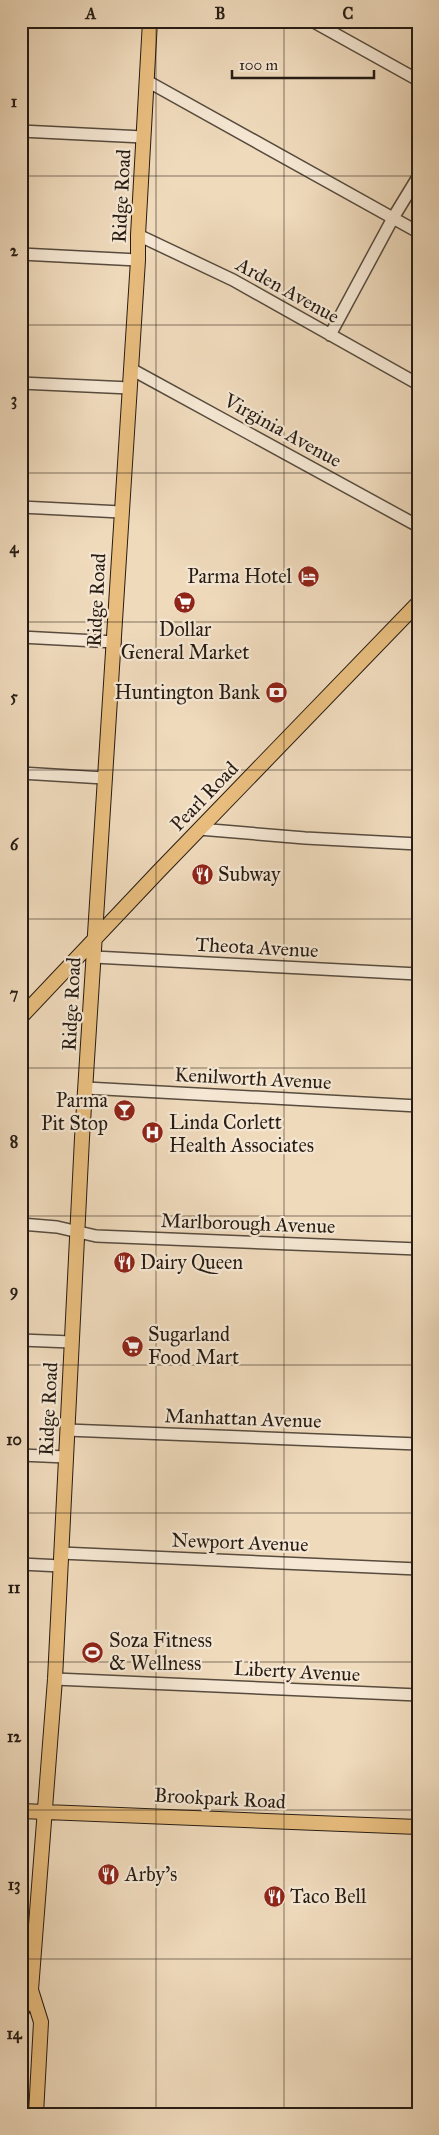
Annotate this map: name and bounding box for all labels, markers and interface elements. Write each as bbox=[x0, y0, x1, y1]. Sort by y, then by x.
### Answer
text: A bbox=[85, 4, 97, 23]
text: B bbox=[215, 4, 225, 23]
text: C bbox=[343, 4, 354, 23]
scale bar bbox=[232, 48, 374, 80]
text: 100 m bbox=[239, 56, 279, 74]
text: 1 bbox=[11, 92, 18, 111]
street label: Ridge Road bbox=[107, 148, 136, 244]
text: 2 bbox=[10, 241, 19, 260]
street label: Arden Avenue bbox=[231, 251, 344, 328]
street label: Virginia Avenue bbox=[219, 387, 346, 473]
text: 3 bbox=[11, 390, 17, 410]
text: 4 bbox=[10, 538, 20, 558]
street label: Ridge Road bbox=[82, 552, 111, 648]
place label: Parma Hotel bbox=[187, 564, 293, 588]
hotel icon: Parma Hotel bbox=[296, 564, 320, 588]
supermarket icon: Dollar General Market bbox=[173, 591, 197, 615]
place label: Dollar General Market bbox=[121, 617, 249, 664]
place label: Huntington Bank bbox=[115, 680, 261, 705]
bank icon: Huntington Bank bbox=[264, 680, 288, 704]
text: 5 bbox=[10, 687, 18, 706]
street label: Pearl Road bbox=[165, 756, 243, 836]
text: 6 bbox=[10, 835, 19, 854]
restaurant icon: Subway bbox=[190, 862, 214, 886]
place label: Subway bbox=[218, 862, 281, 886]
street label: Theota Avenue bbox=[195, 932, 319, 962]
street label: Ridge Road bbox=[57, 956, 86, 1052]
text: 7 bbox=[10, 984, 19, 1003]
street label: Kenilworth Avenue bbox=[174, 1062, 332, 1094]
place label: Parma Pit Stop bbox=[41, 1088, 109, 1135]
bar icon: Parma Pit Stop bbox=[112, 1099, 136, 1123]
place label: Linda Corlett Health Associates bbox=[169, 1110, 314, 1157]
hospital icon: Linda Corlett Health Associates bbox=[141, 1121, 165, 1145]
text: 8 bbox=[10, 1132, 18, 1151]
street label: Marlborough Avenue bbox=[160, 1208, 336, 1239]
restaurant icon: Dairy Queen bbox=[112, 1250, 136, 1274]
place label: Dairy Queen bbox=[140, 1250, 243, 1274]
text: 9 bbox=[10, 1281, 18, 1301]
place label: Sugarland Food Mart bbox=[148, 1322, 239, 1369]
supermarket icon: Sugarland Food Mart bbox=[120, 1334, 144, 1358]
street label: Ridge Road bbox=[34, 1361, 63, 1457]
street label: Manhattan Avenue bbox=[164, 1403, 322, 1433]
text: 10 bbox=[6, 1430, 22, 1449]
street label: Newport Avenue bbox=[171, 1528, 309, 1556]
text: 11 bbox=[8, 1578, 21, 1597]
place label: Soza Fitness & Wellness bbox=[109, 1628, 212, 1675]
sports icon: Soza Fitness & Wellness bbox=[81, 1640, 105, 1664]
street label: Liberty Avenue bbox=[233, 1656, 361, 1686]
text: 12 bbox=[7, 1727, 22, 1746]
street label: Brookpark Road bbox=[153, 1783, 287, 1813]
restaurant icon: Arby's bbox=[97, 1862, 121, 1886]
place label: Arby's bbox=[124, 1862, 177, 1886]
text: 13 bbox=[8, 1875, 20, 1895]
restaurant icon: Taco Bell bbox=[262, 1884, 286, 1908]
place label: Taco Bell bbox=[290, 1884, 367, 1908]
text: 14 bbox=[6, 2024, 23, 2044]

